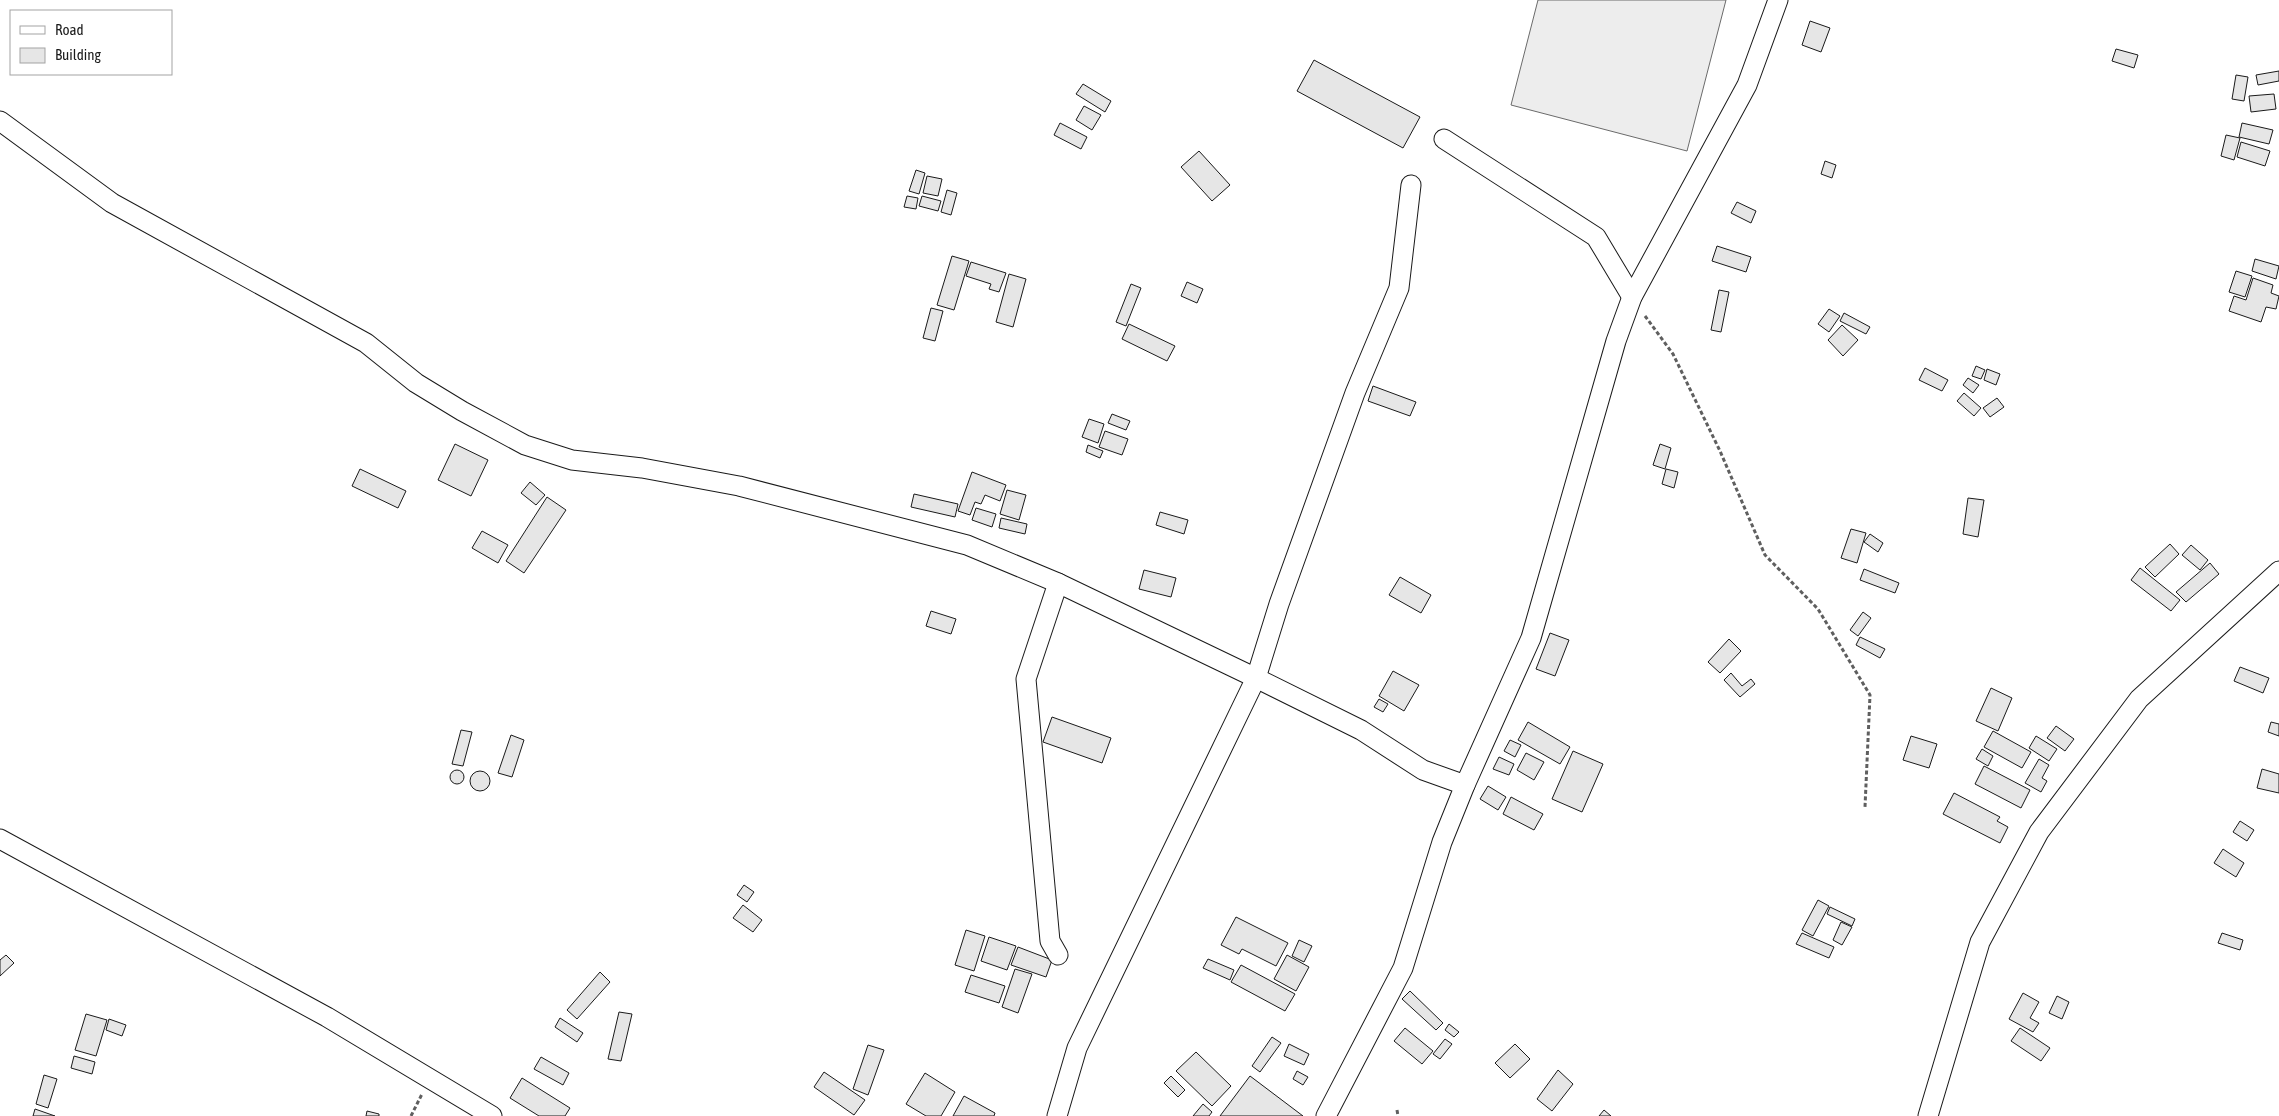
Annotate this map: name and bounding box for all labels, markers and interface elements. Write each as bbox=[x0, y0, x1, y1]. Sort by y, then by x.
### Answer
legend bbox=[10, 10, 172, 75]
text: Road bbox=[55, 21, 84, 38]
text: Building bbox=[55, 46, 101, 63]

